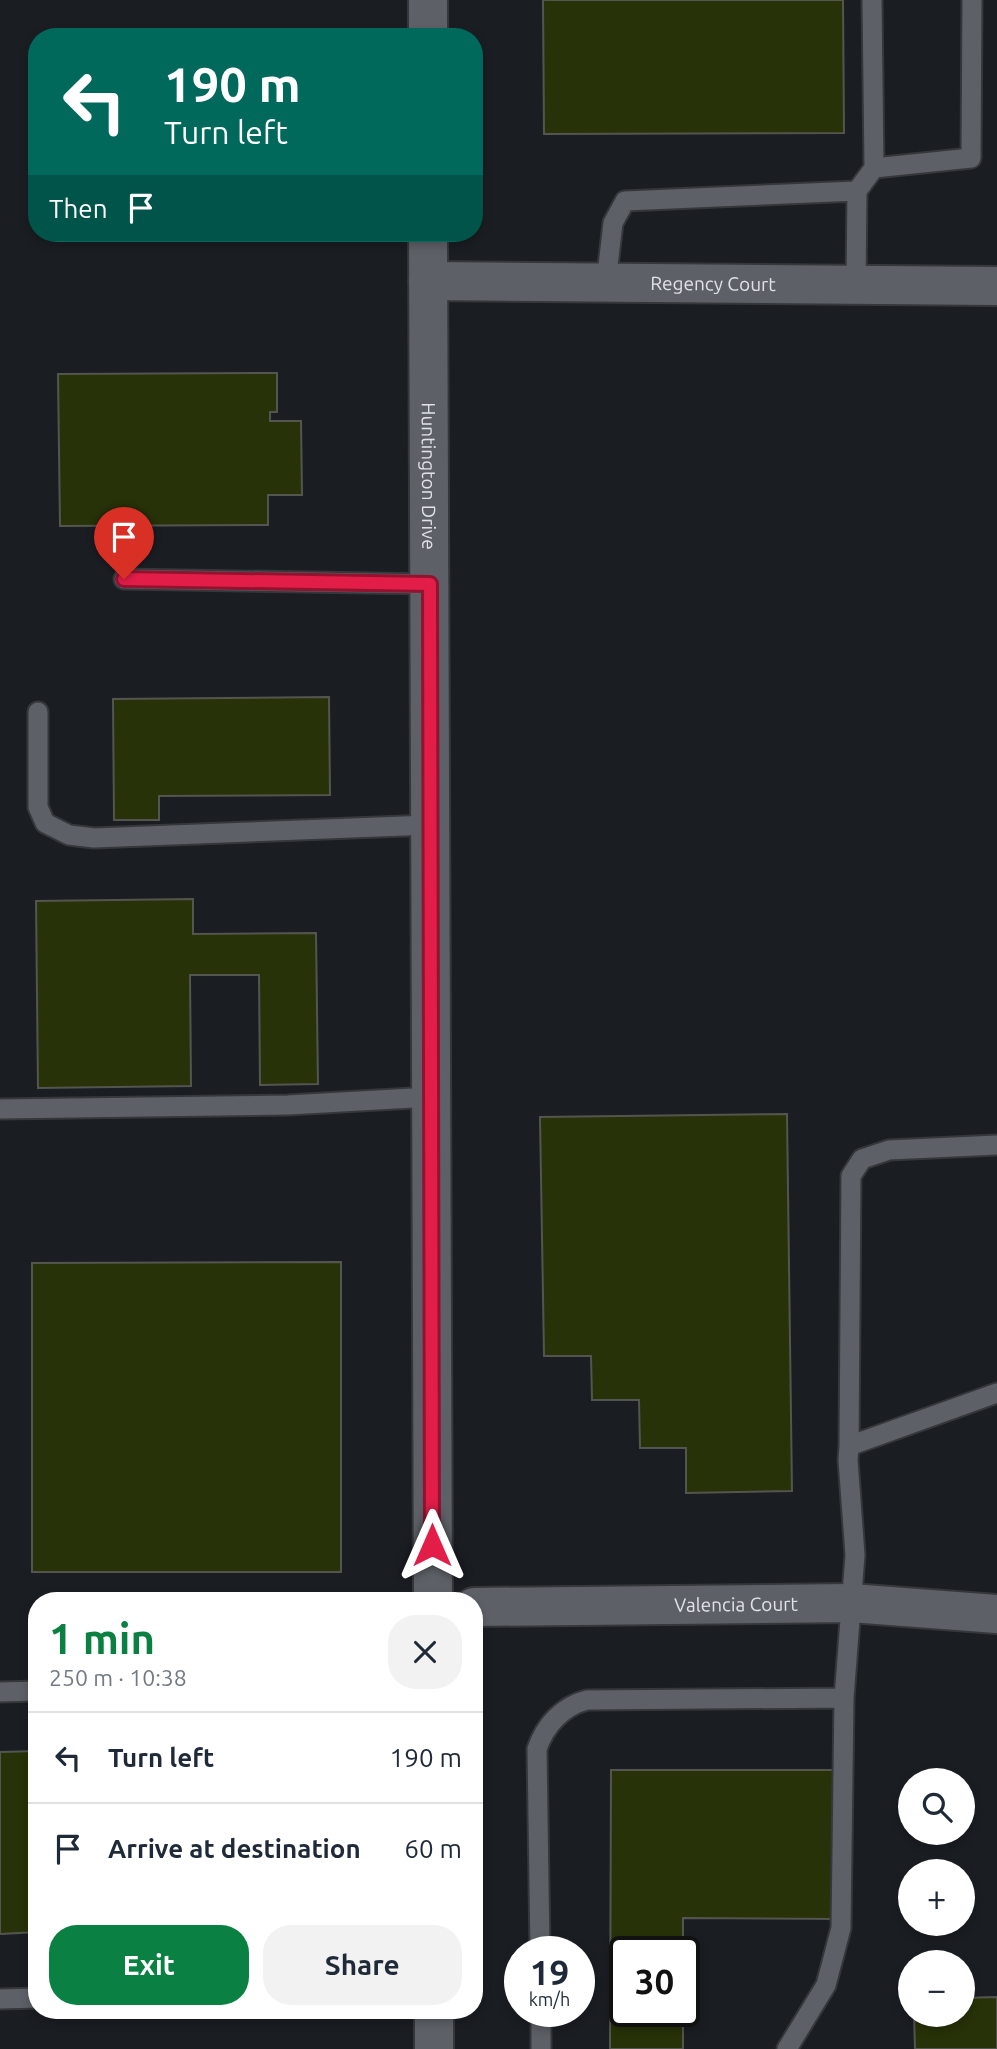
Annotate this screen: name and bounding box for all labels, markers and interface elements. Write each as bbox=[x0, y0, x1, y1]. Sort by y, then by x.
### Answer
icon: left bbox=[49, 56, 140, 147]
text: 190 m bbox=[164, 56, 301, 111]
text: Turn left bbox=[164, 114, 288, 150]
icon: arrive bbox=[122, 189, 160, 227]
text: Then bbox=[49, 194, 108, 223]
street label: Regency Court bbox=[650, 272, 776, 295]
street label: Huntington Drive bbox=[418, 402, 440, 550]
pin bbox=[94, 507, 154, 579]
icon: arrive bbox=[105, 518, 143, 556]
position arrow bbox=[395, 1508, 469, 1582]
street label: Valencia Court bbox=[674, 1593, 799, 1616]
text: 1 min bbox=[49, 1615, 155, 1662]
button: close bbox=[388, 1615, 462, 1689]
text: 250 m · 10:38 bbox=[49, 1665, 187, 1690]
icon: left bbox=[49, 1739, 87, 1777]
text: Turn left bbox=[108, 1743, 214, 1772]
text: 190 m bbox=[390, 1743, 462, 1772]
map controls bbox=[898, 1768, 975, 2027]
button: search bbox=[898, 1768, 975, 1845]
icon: arrive bbox=[49, 1830, 87, 1868]
text: Arrive at destination bbox=[108, 1834, 361, 1863]
text: 60 m bbox=[404, 1834, 462, 1863]
button: + bbox=[898, 1859, 975, 1936]
button: Exit bbox=[49, 1925, 249, 2005]
button: Share bbox=[263, 1925, 462, 2005]
speed limit sign: 30 bbox=[609, 1936, 700, 2027]
button: − bbox=[898, 1950, 975, 2027]
text: 19 bbox=[530, 1952, 569, 1992]
text: km/h bbox=[529, 1989, 570, 2009]

